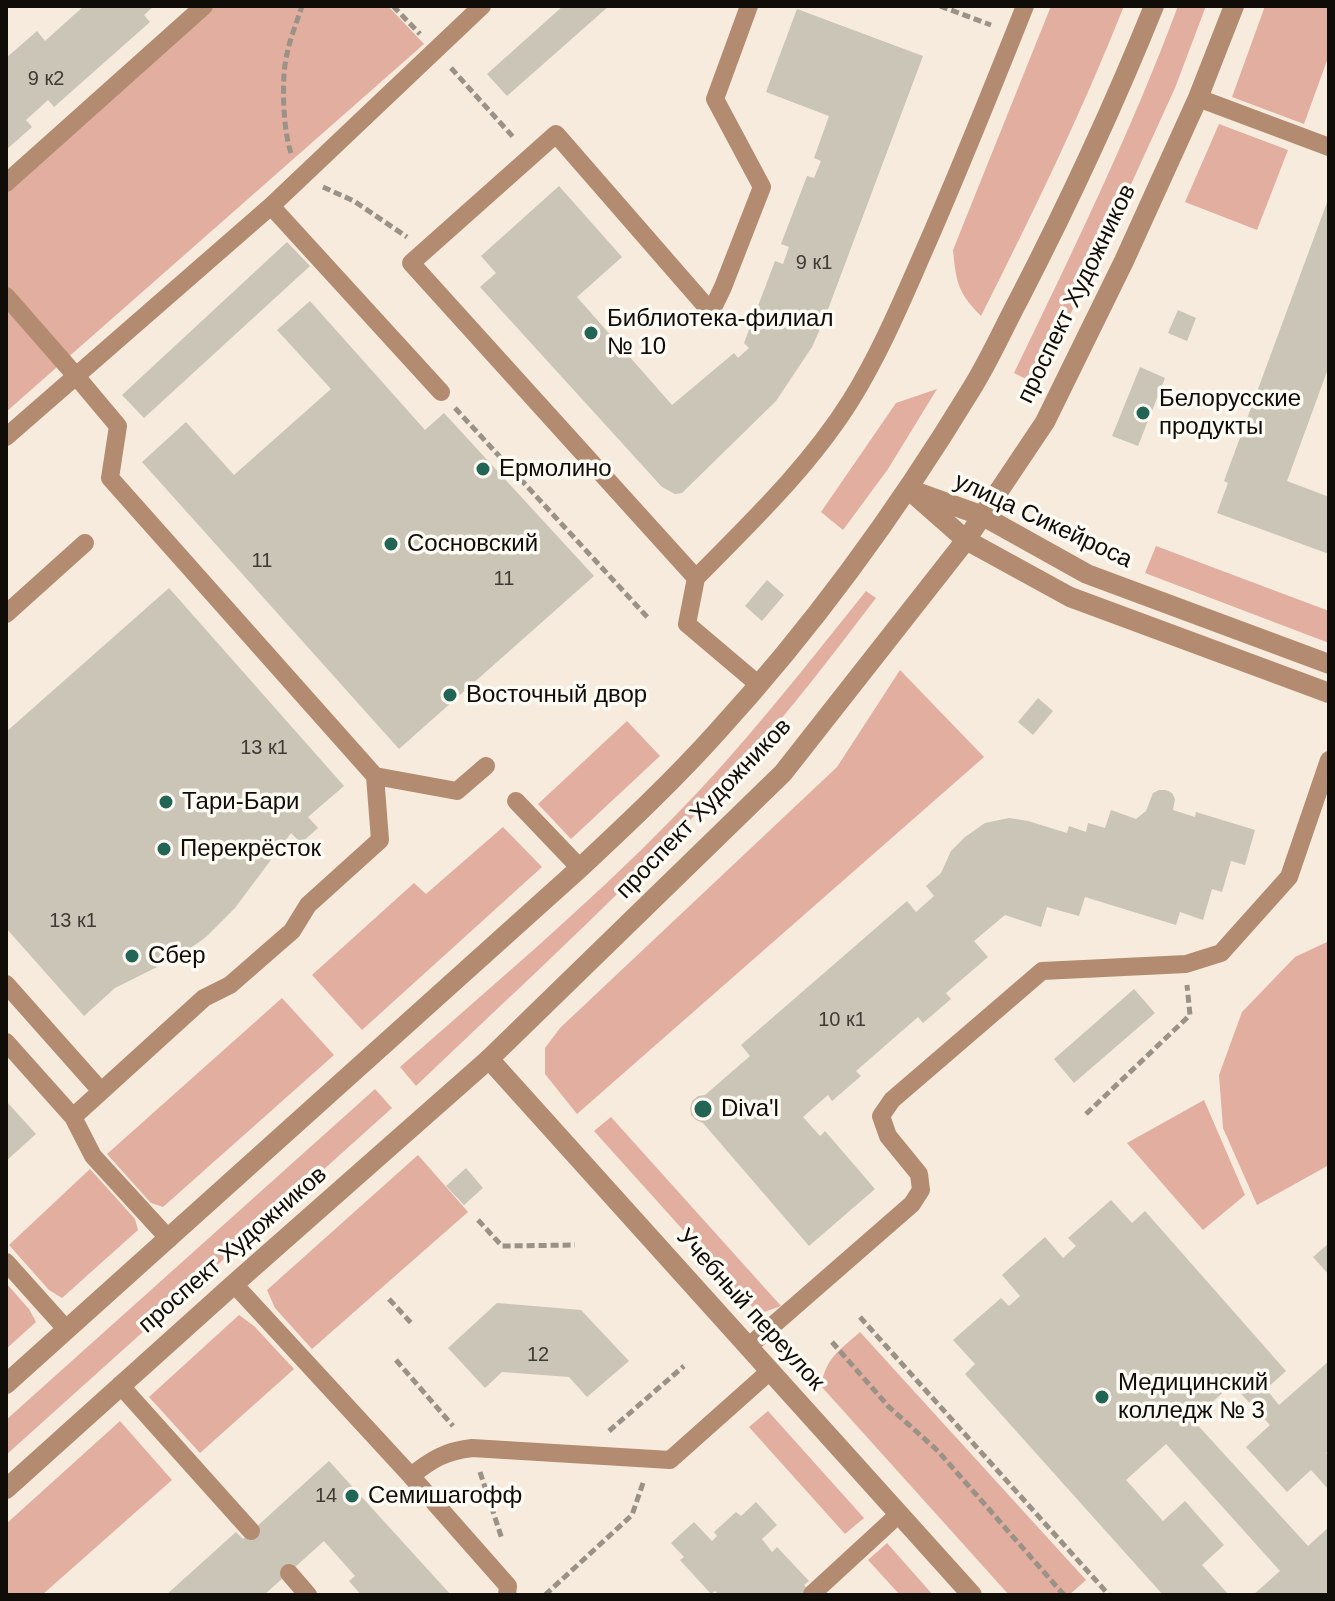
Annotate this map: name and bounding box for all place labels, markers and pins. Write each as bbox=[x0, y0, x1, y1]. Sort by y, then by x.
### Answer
place label: Библиотека-филиал № 10 bbox=[607, 305, 833, 361]
marker: Библиотека-филиал № 10 bbox=[582, 324, 600, 342]
place label: Белорусские продукты bbox=[1159, 385, 1301, 441]
marker: Белорусские продукты bbox=[1134, 404, 1152, 422]
place label: Ермолино bbox=[499, 455, 612, 483]
marker: Ермолино bbox=[474, 460, 492, 478]
place label: Сосновский bbox=[407, 530, 538, 558]
marker: Сосновский bbox=[382, 535, 400, 553]
place label: Восточный двор bbox=[466, 681, 647, 709]
marker: Восточный двор bbox=[441, 686, 459, 704]
place label: Тари-Бари bbox=[182, 788, 300, 816]
marker: Тари-Бари bbox=[157, 793, 175, 811]
place label: Перекрёсток bbox=[180, 835, 321, 863]
marker: Перекрёсток bbox=[155, 840, 173, 858]
place label: Сбер bbox=[148, 942, 206, 970]
marker: Сбер bbox=[123, 947, 141, 965]
place label: Diva'l bbox=[721, 1095, 779, 1123]
marker: Diva'l bbox=[692, 1098, 714, 1120]
place label: Медицинский колледж № 3 bbox=[1118, 1369, 1268, 1425]
marker: Медицинский колледж № 3 bbox=[1093, 1388, 1111, 1406]
place label: Семишагофф bbox=[368, 1482, 522, 1510]
marker: Семишагофф bbox=[343, 1487, 361, 1505]

